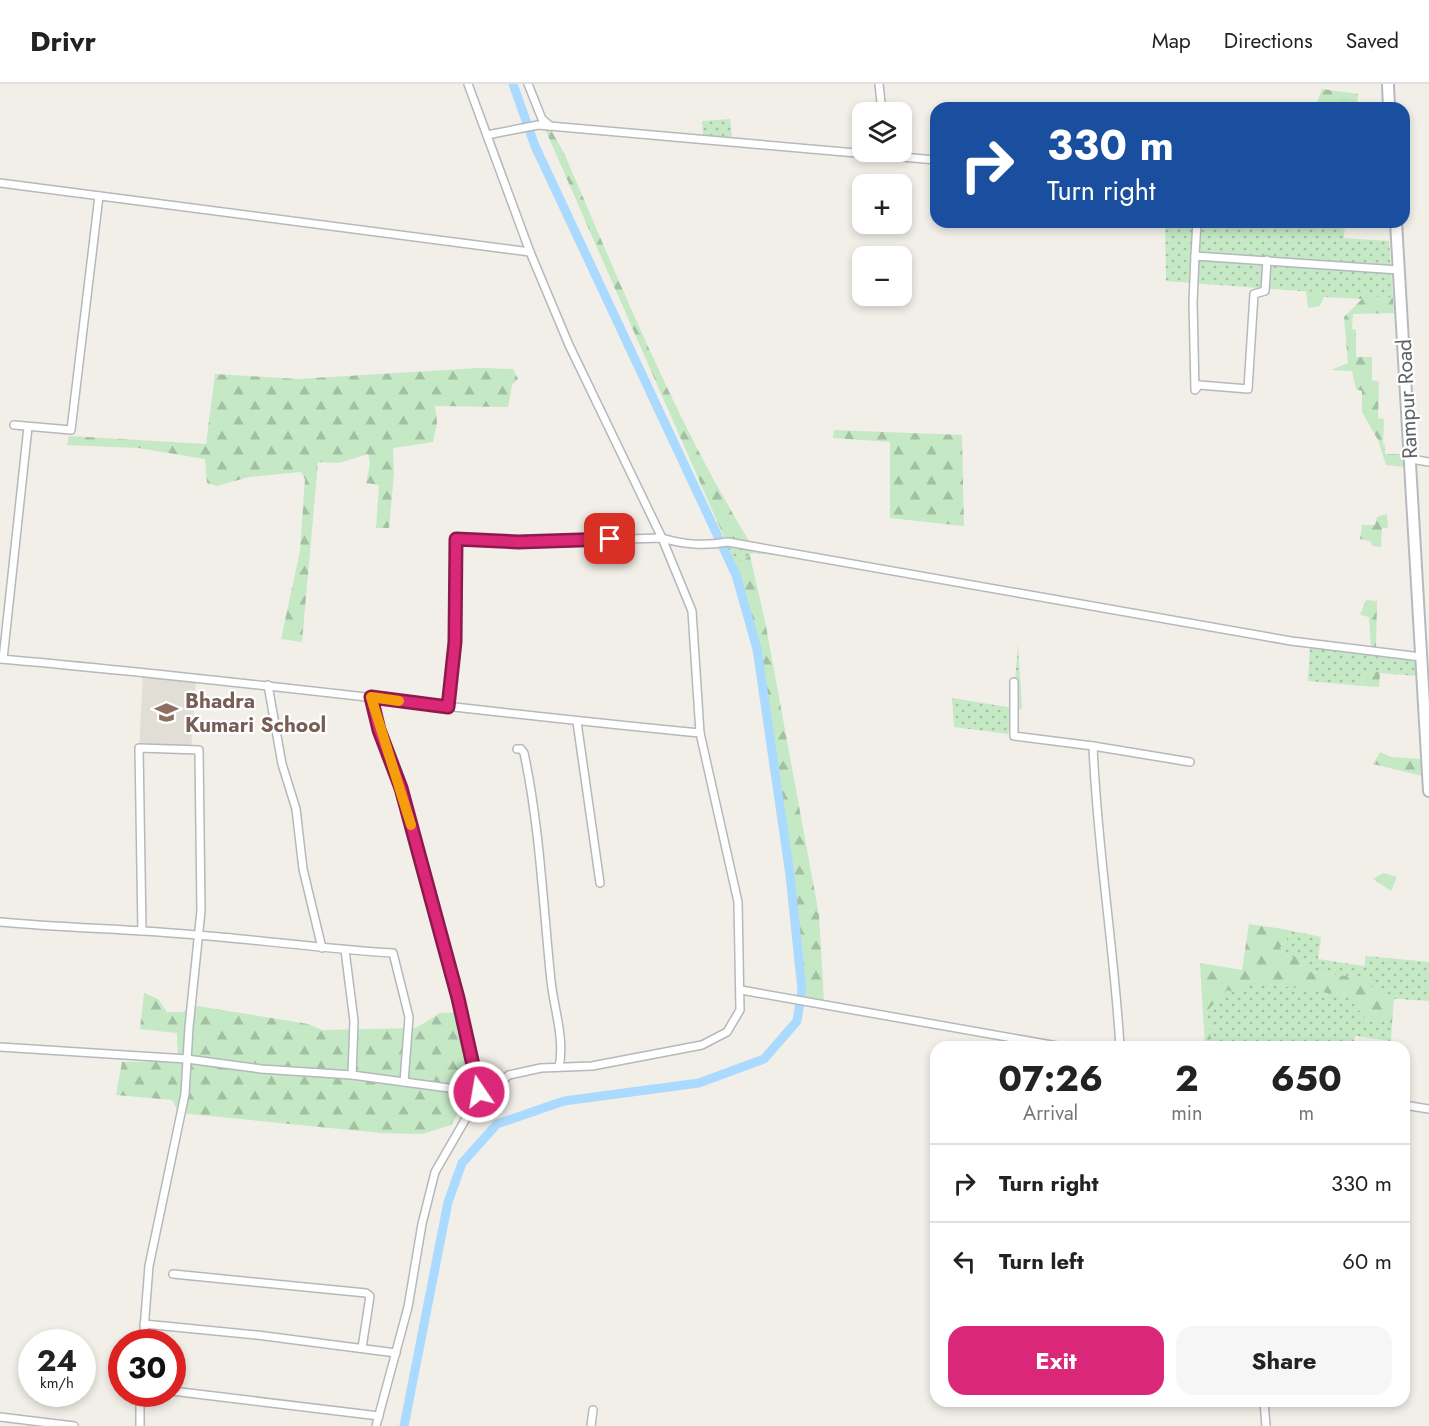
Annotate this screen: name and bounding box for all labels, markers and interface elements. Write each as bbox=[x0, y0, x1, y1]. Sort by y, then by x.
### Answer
text: Drivr bbox=[30, 21, 96, 62]
text: Map bbox=[1152, 26, 1191, 56]
text: Directions bbox=[1224, 26, 1313, 56]
text: Saved bbox=[1346, 26, 1399, 56]
map controls bbox=[852, 102, 912, 306]
button: layers bbox=[852, 102, 912, 162]
text: 330 m bbox=[1047, 115, 1174, 176]
icon: right bbox=[948, 126, 1026, 204]
text: Turn right bbox=[1047, 171, 1155, 210]
button: + bbox=[852, 174, 912, 234]
button: − bbox=[852, 246, 912, 306]
street label: Rampur Road bbox=[1389, 338, 1425, 460]
pin bbox=[584, 513, 635, 564]
icon: arrive bbox=[593, 522, 626, 555]
place label: Bhadra Kumari School bbox=[185, 686, 326, 740]
school or university icon: Bhadra Kumari School bbox=[154, 700, 180, 726]
text: 07:26 bbox=[998, 1052, 1103, 1104]
text: 2 bbox=[1175, 1052, 1199, 1104]
text: 650 bbox=[1271, 1052, 1342, 1104]
position arrow bbox=[447, 1060, 511, 1124]
text: Arrival bbox=[1023, 1099, 1078, 1128]
text: min bbox=[1171, 1099, 1203, 1128]
text: m bbox=[1298, 1099, 1314, 1128]
icon: right bbox=[948, 1167, 981, 1200]
text: Turn right bbox=[999, 1167, 1099, 1199]
text: 330 m bbox=[1331, 1167, 1392, 1199]
icon: left bbox=[948, 1245, 981, 1278]
text: Turn left bbox=[999, 1245, 1084, 1277]
text: 60 m bbox=[1342, 1245, 1392, 1277]
button: Exit bbox=[948, 1326, 1164, 1395]
button: Share bbox=[1176, 1326, 1392, 1395]
speed limit sign: 30 bbox=[108, 1329, 186, 1407]
text: 24 bbox=[37, 1339, 77, 1382]
text: km/h bbox=[40, 1372, 74, 1394]

